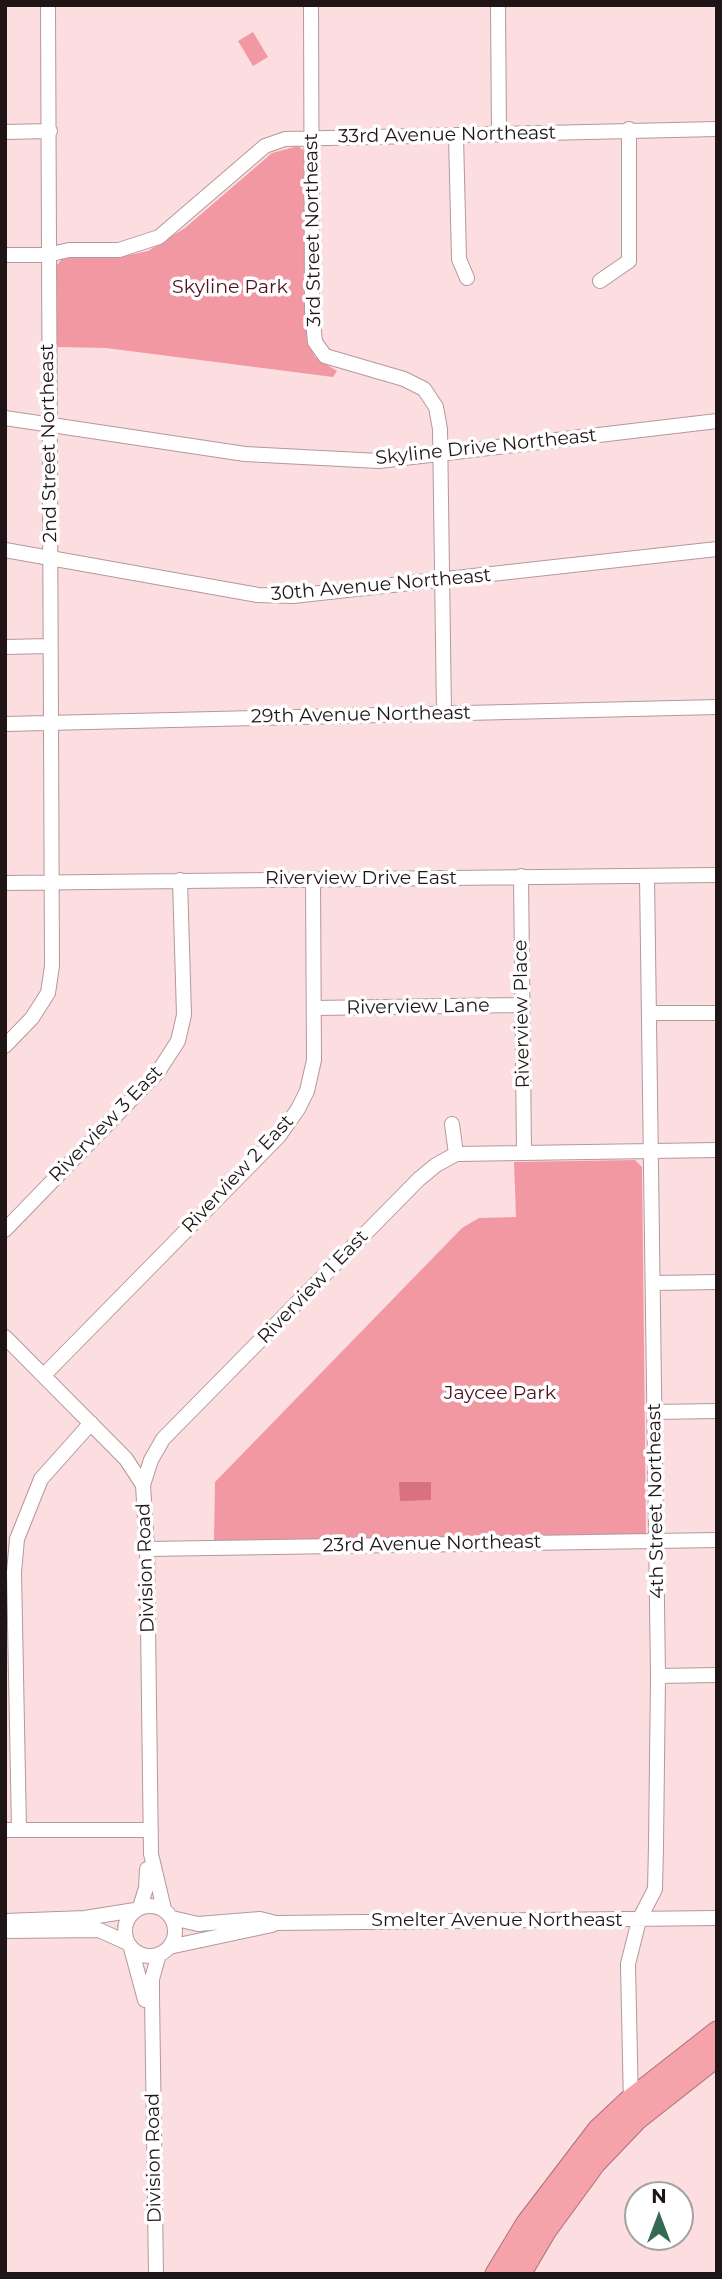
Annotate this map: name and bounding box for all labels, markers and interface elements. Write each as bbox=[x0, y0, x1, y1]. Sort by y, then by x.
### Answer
street label: 33rd Avenue Northeast bbox=[338, 122, 556, 148]
street label: 3rd Street Northeast bbox=[300, 133, 326, 327]
park label: Skyline Park bbox=[172, 276, 288, 298]
street label: 2nd Street Northeast bbox=[36, 343, 62, 543]
street label: Skyline Drive Northeast bbox=[374, 424, 598, 470]
street label: 30th Avenue Northeast bbox=[270, 564, 492, 606]
street label: 29th Avenue Northeast bbox=[251, 702, 471, 728]
street label: Riverview Drive East bbox=[265, 867, 457, 889]
street label: Riverview Place bbox=[509, 940, 535, 1088]
street label: Riverview Lane bbox=[346, 994, 490, 1020]
street label: Riverview 3 East bbox=[45, 1061, 167, 1187]
street label: Riverview 2 East bbox=[177, 1110, 299, 1238]
street label: Riverview 1 East bbox=[253, 1225, 373, 1349]
park label: Jaycee Park bbox=[444, 1382, 556, 1404]
street label: 4th Street Northeast bbox=[643, 1403, 669, 1599]
street label: Division Road bbox=[132, 1503, 160, 1633]
street label: 23rd Avenue Northeast bbox=[323, 1531, 541, 1557]
street label: Smelter Avenue Northeast bbox=[371, 1909, 623, 1931]
street label: Division Road bbox=[141, 2093, 167, 2223]
north arrow bbox=[624, 2181, 694, 2251]
text: N bbox=[651, 2185, 667, 2208]

